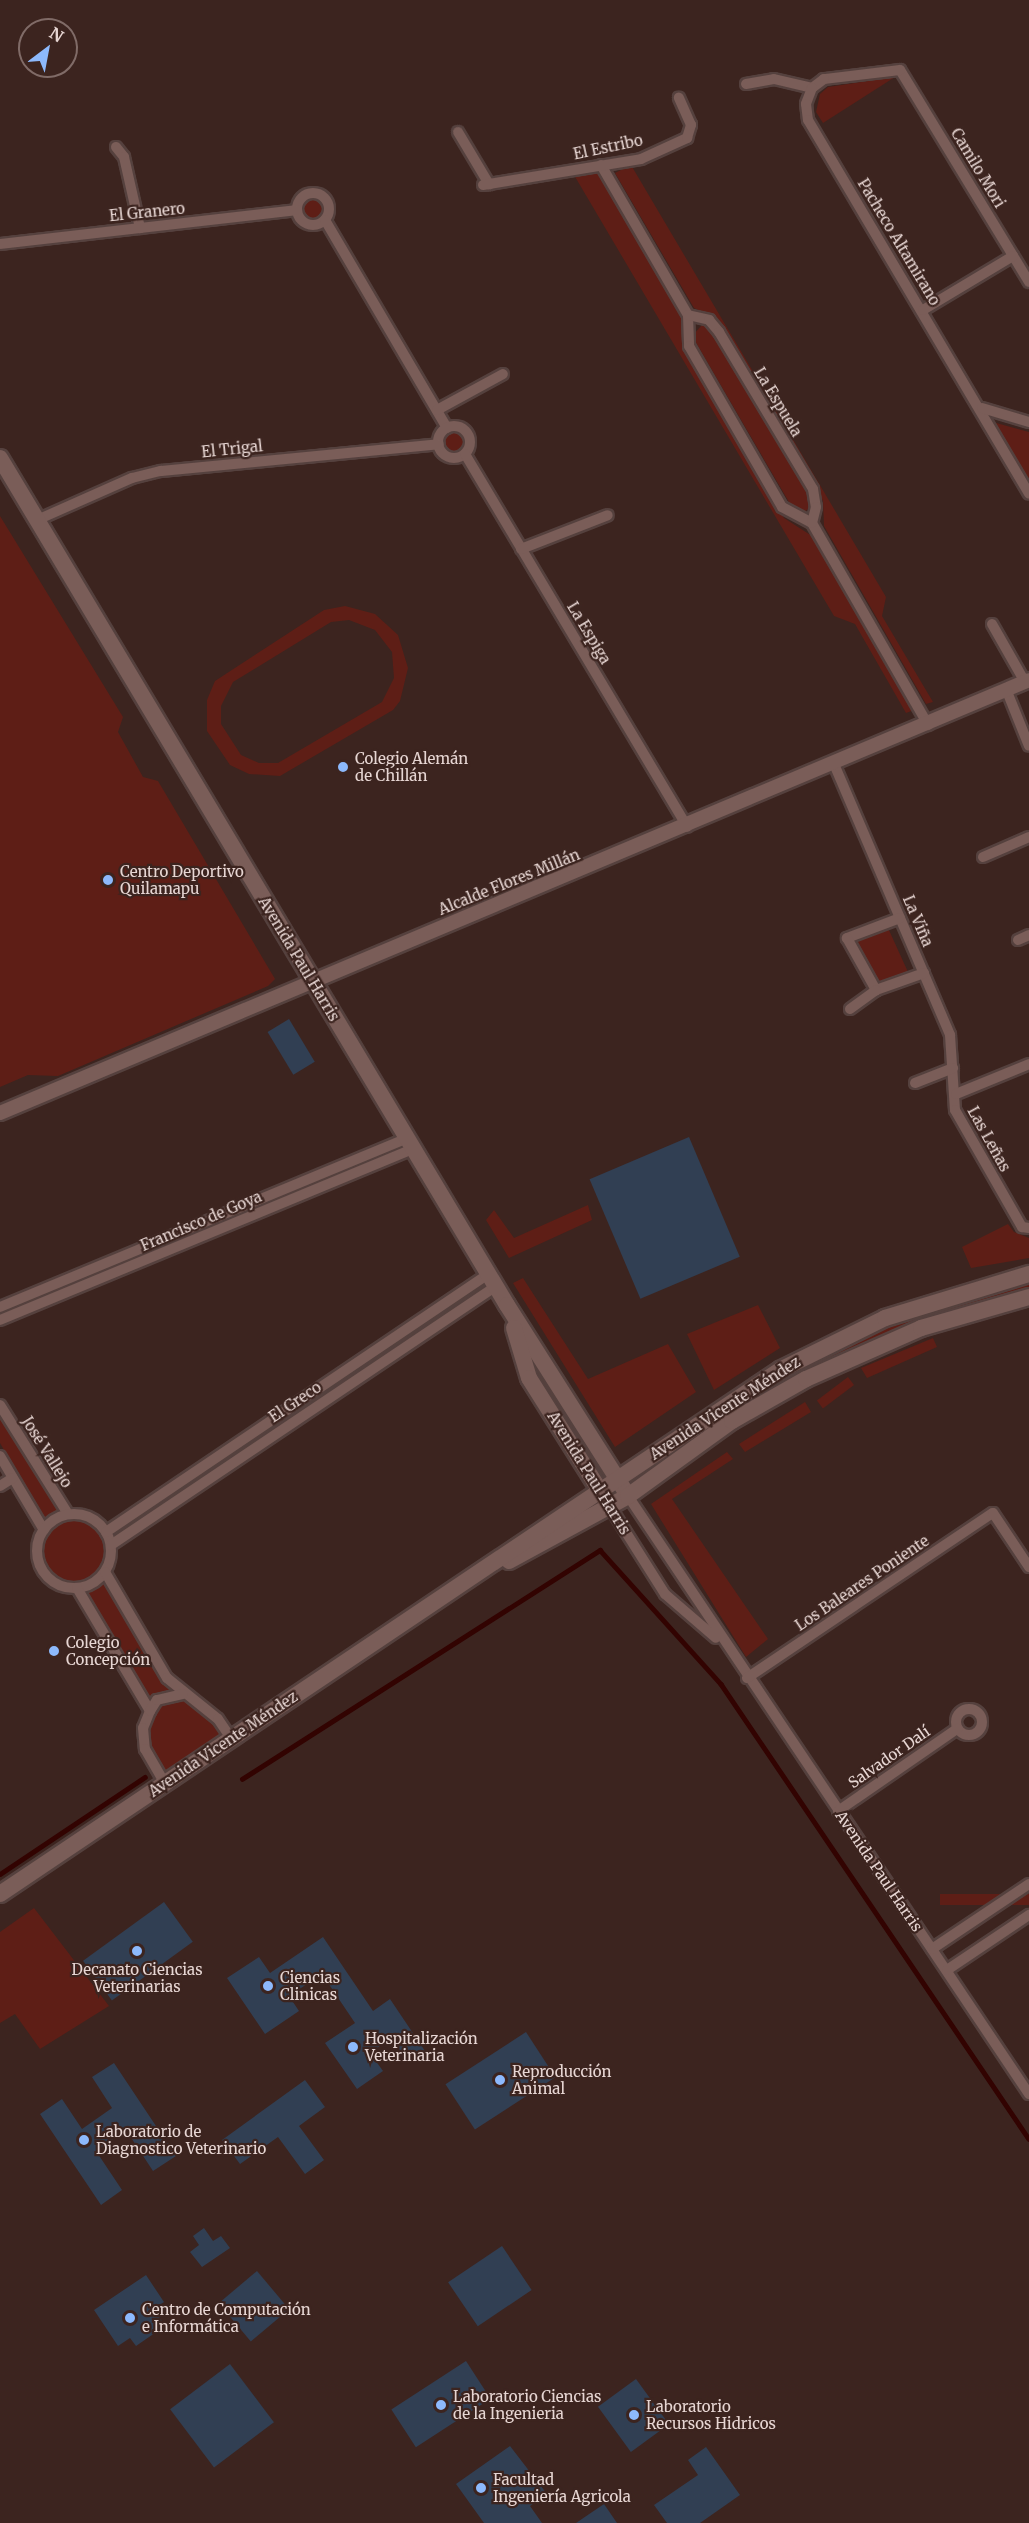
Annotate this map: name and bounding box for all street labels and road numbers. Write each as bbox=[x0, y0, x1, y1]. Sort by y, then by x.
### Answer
street label: Camilo Mori bbox=[947, 125, 1009, 211]
street label: El Estribo bbox=[572, 131, 644, 163]
street label: Pacheco Altamirano bbox=[854, 175, 944, 309]
street label: El Granero bbox=[108, 199, 186, 225]
street label: La Espuela bbox=[750, 364, 806, 440]
street label: El Trigal bbox=[200, 437, 264, 461]
street label: La Espiga bbox=[563, 599, 615, 667]
street label: Alcalde Flores Millán bbox=[436, 845, 582, 919]
street label: La Viña bbox=[899, 893, 937, 949]
street label: Avenida Paul Harris bbox=[255, 894, 343, 1024]
street label: Las Leñas bbox=[964, 1103, 1014, 1175]
street label: Francisco de Goya bbox=[138, 1187, 264, 1255]
street label: Avenida Vicente Méndez bbox=[646, 1353, 804, 1463]
street label: El Greco bbox=[265, 1378, 325, 1426]
street label: Avenida Paul Harris bbox=[544, 1408, 634, 1538]
street label: José Vallejo bbox=[18, 1413, 76, 1491]
street label: Los Baleares Poniente bbox=[792, 1532, 932, 1634]
street label: Avenida Vicente Méndez bbox=[145, 1687, 301, 1801]
street label: Salvador Dalí bbox=[845, 1722, 933, 1792]
street label: Avenida Paul Harris bbox=[832, 1807, 926, 1935]

